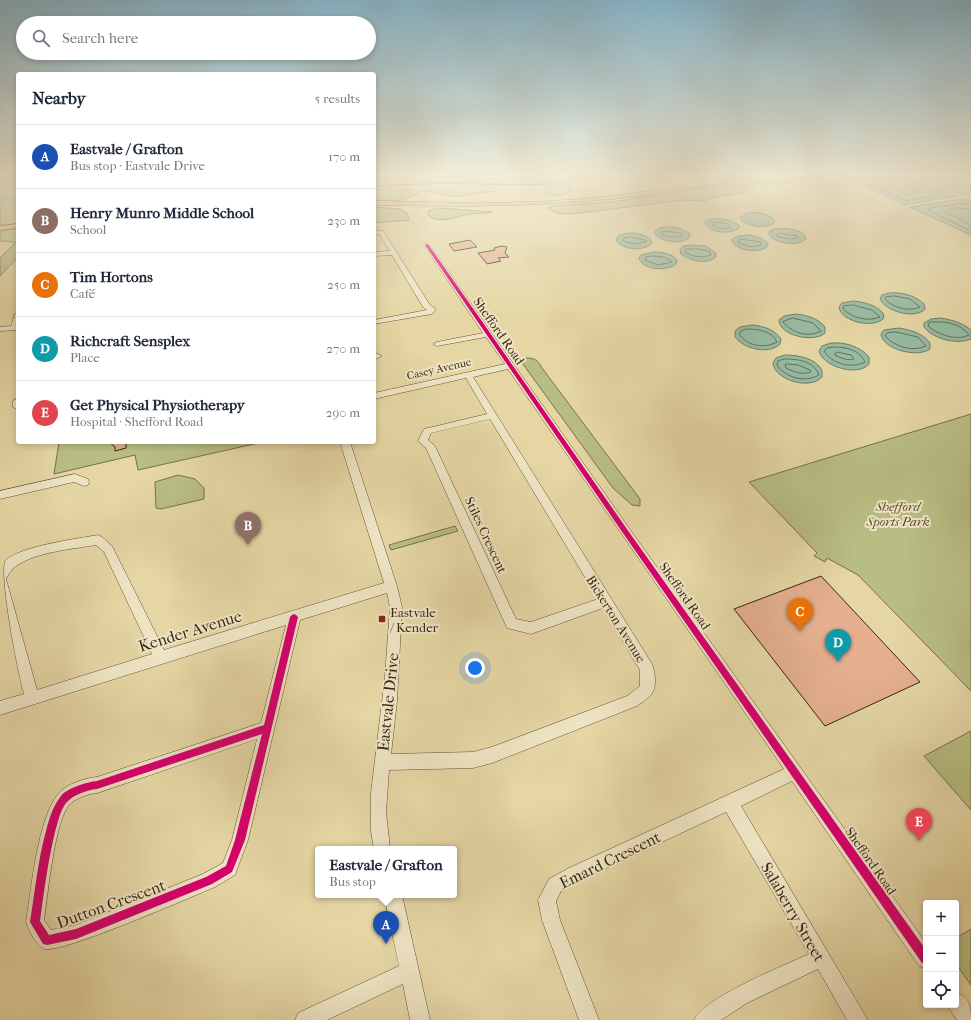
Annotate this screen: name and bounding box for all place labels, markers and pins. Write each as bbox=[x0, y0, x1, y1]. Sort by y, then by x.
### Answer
pin: B bbox=[235, 512, 261, 545]
pin: C bbox=[787, 598, 813, 631]
place label: Eastvale / Kender bbox=[389, 605, 439, 635]
marker: Eastvale / Kender bbox=[377, 614, 387, 624]
pin: D bbox=[825, 629, 851, 662]
pin: E bbox=[906, 808, 932, 841]
pin: A bbox=[373, 911, 399, 944]

